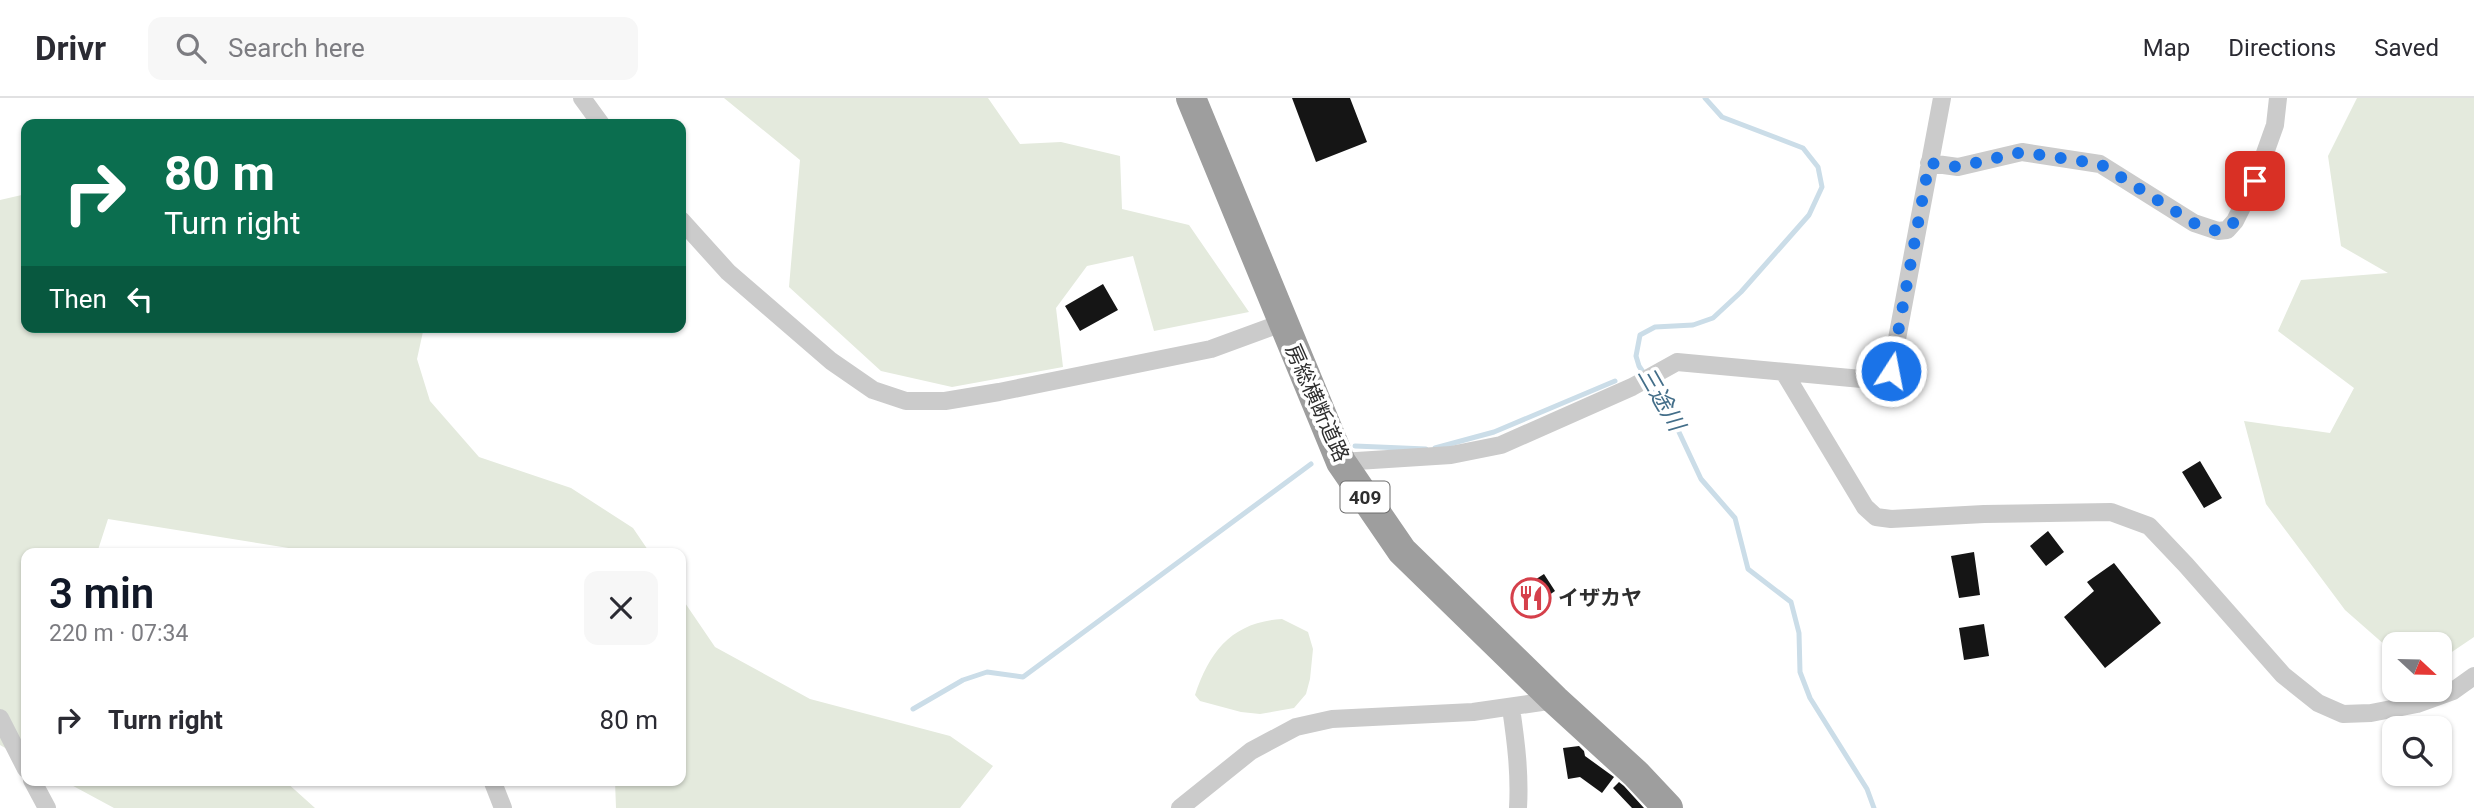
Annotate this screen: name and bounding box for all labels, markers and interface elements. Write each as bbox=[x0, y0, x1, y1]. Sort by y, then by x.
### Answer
search box bbox=[148, 17, 638, 80]
text: Drivr bbox=[35, 29, 106, 68]
icon: search bbox=[172, 29, 210, 67]
text: Search here bbox=[228, 33, 365, 63]
text: Map bbox=[2143, 34, 2190, 62]
text: Directions bbox=[2228, 34, 2336, 62]
text: Saved bbox=[2374, 34, 2439, 62]
text: 80 m bbox=[164, 145, 275, 202]
icon: right bbox=[49, 147, 140, 238]
pin bbox=[2225, 151, 2285, 211]
icon: arrive bbox=[2236, 162, 2274, 200]
text: Turn right bbox=[164, 204, 300, 242]
icon: left bbox=[121, 280, 159, 318]
text: Then bbox=[49, 284, 107, 314]
position arrow bbox=[1854, 334, 1928, 408]
street label: 房総横断道路 bbox=[1280, 341, 1354, 465]
water label: 三途川 bbox=[1632, 362, 1691, 438]
road number: 409 bbox=[1340, 482, 1390, 512]
text: 3 min bbox=[49, 569, 154, 618]
button: close bbox=[584, 571, 658, 645]
restaurant icon: イザカヤ bbox=[1510, 577, 1552, 619]
place label: イザカヤ bbox=[1558, 586, 1642, 610]
text: 220 m · 07:34 bbox=[49, 620, 188, 647]
north arrow bbox=[2382, 632, 2452, 702]
map controls bbox=[2382, 632, 2452, 786]
icon: right bbox=[49, 701, 87, 739]
text: Turn right bbox=[108, 705, 223, 735]
text: 80 m bbox=[600, 705, 658, 735]
button: search bbox=[2382, 716, 2452, 786]

